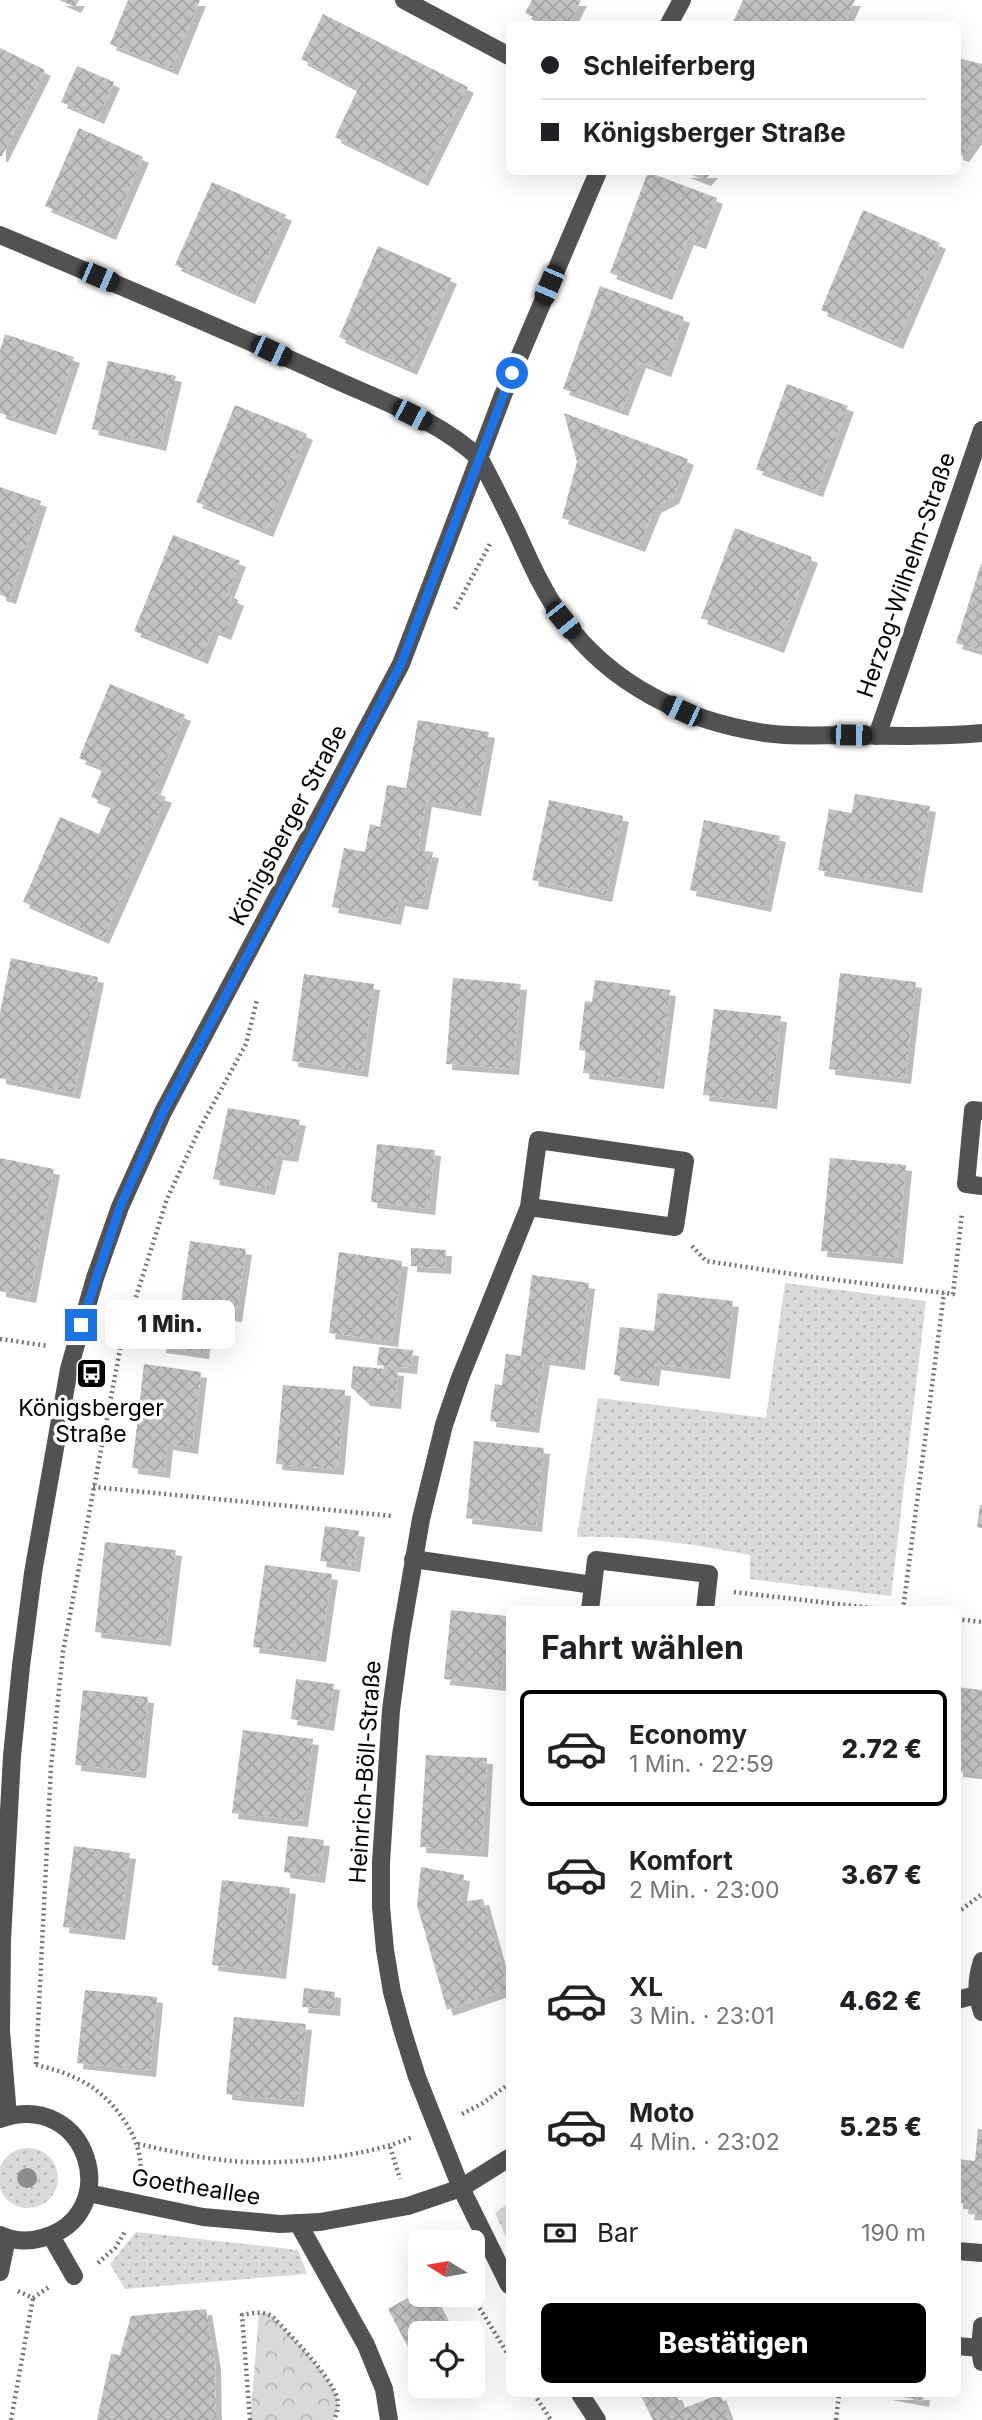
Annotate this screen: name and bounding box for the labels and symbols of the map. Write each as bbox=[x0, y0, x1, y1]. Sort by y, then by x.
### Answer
car bbox=[76, 259, 123, 295]
car bbox=[532, 262, 567, 308]
car bbox=[248, 333, 295, 369]
route start bbox=[496, 357, 528, 389]
car bbox=[389, 396, 436, 434]
street label: Herzog-Wilhelm-Straße bbox=[851, 449, 961, 701]
car bbox=[542, 597, 585, 643]
car bbox=[659, 693, 706, 729]
street label: Königsberger Straße bbox=[223, 720, 353, 930]
car bbox=[830, 724, 873, 746]
callout: 1 Min. bbox=[106, 1300, 235, 1350]
route end bbox=[65, 1309, 97, 1341]
bus stop icon: Königsberger Straße bbox=[74, 1357, 108, 1391]
place label: Königsberger Straße bbox=[18, 1394, 164, 1448]
street label: Heinrich-Böll-Straße bbox=[343, 1660, 387, 1884]
street label: Goetheallee bbox=[130, 2163, 262, 2211]
north arrow bbox=[408, 2230, 485, 2306]

